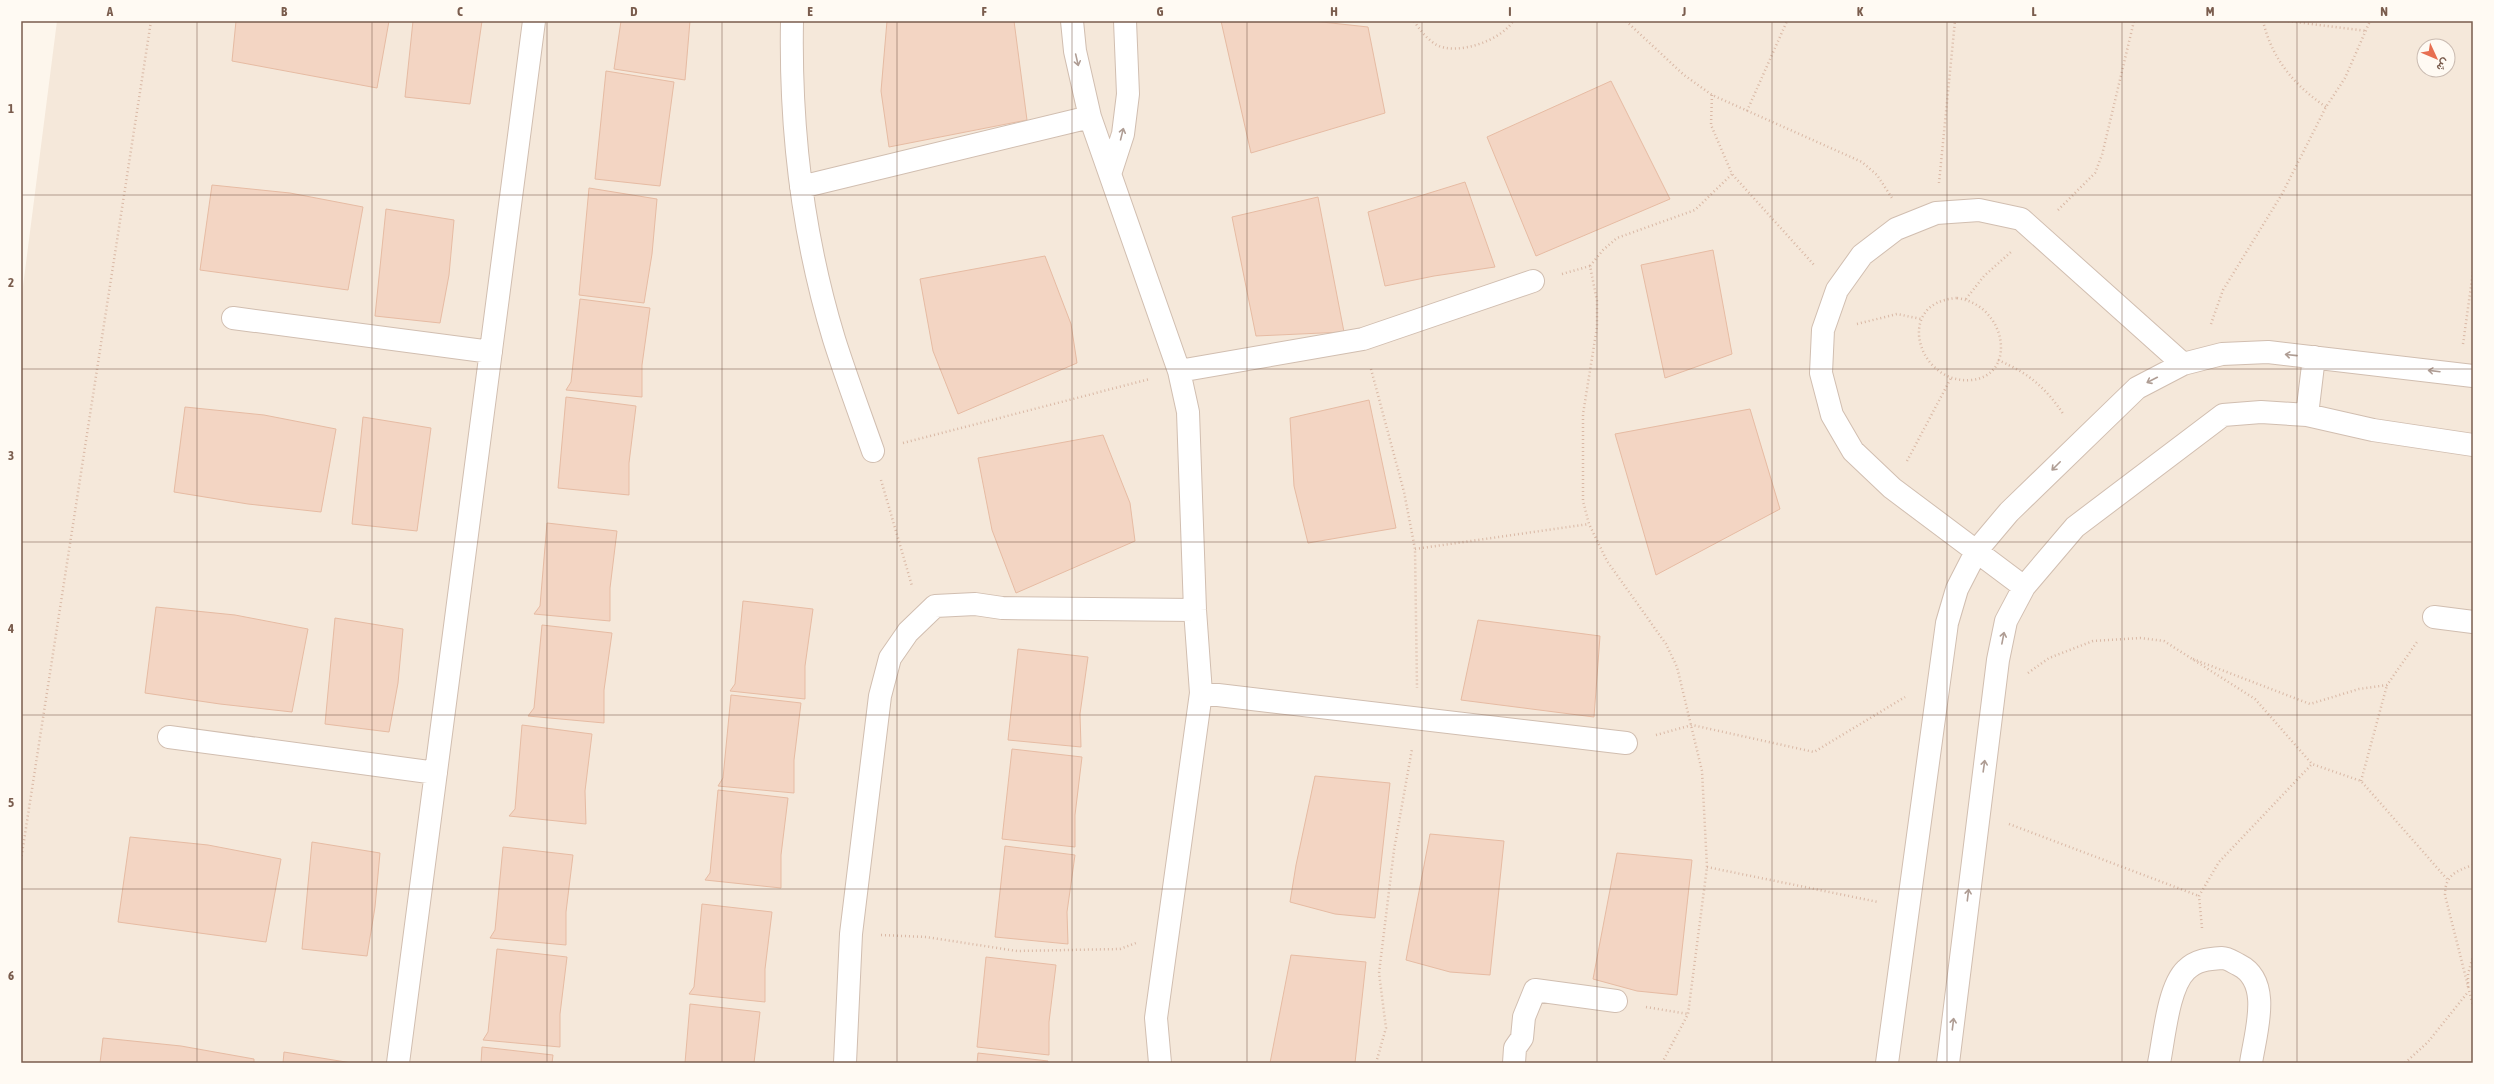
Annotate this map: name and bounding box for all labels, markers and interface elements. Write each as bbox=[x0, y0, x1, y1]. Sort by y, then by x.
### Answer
text: A bbox=[106, 4, 114, 19]
text: B bbox=[281, 4, 288, 19]
text: C bbox=[457, 4, 463, 19]
text: D bbox=[630, 4, 638, 19]
text: E bbox=[807, 4, 813, 19]
text: F bbox=[981, 4, 987, 19]
text: G bbox=[1157, 4, 1164, 19]
text: H bbox=[1330, 4, 1338, 19]
text: I bbox=[1508, 4, 1512, 19]
text: J bbox=[1681, 4, 1686, 19]
text: K bbox=[1857, 4, 1864, 19]
text: L bbox=[2031, 4, 2037, 19]
text: M bbox=[2206, 4, 2215, 19]
text: N bbox=[2380, 4, 2388, 19]
north arrow bbox=[2416, 38, 2456, 78]
one-way arrow bbox=[1073, 53, 1081, 66]
text: ش bbox=[2434, 55, 2452, 74]
text: 1 bbox=[8, 101, 14, 116]
one-way arrow bbox=[1119, 128, 1126, 141]
text: 2 bbox=[8, 275, 14, 290]
one-way arrow bbox=[2285, 351, 2298, 359]
one-way arrow bbox=[2428, 367, 2441, 375]
one-way arrow bbox=[2147, 377, 2159, 384]
text: 3 bbox=[8, 448, 14, 463]
one-way arrow bbox=[2051, 461, 2061, 471]
text: 4 bbox=[7, 621, 14, 636]
one-way arrow bbox=[1999, 631, 2007, 644]
one-way arrow bbox=[1980, 760, 1988, 773]
text: 5 bbox=[8, 795, 14, 810]
one-way arrow bbox=[1964, 889, 1972, 902]
text: 6 bbox=[8, 968, 14, 983]
one-way arrow bbox=[1949, 1018, 1957, 1031]

